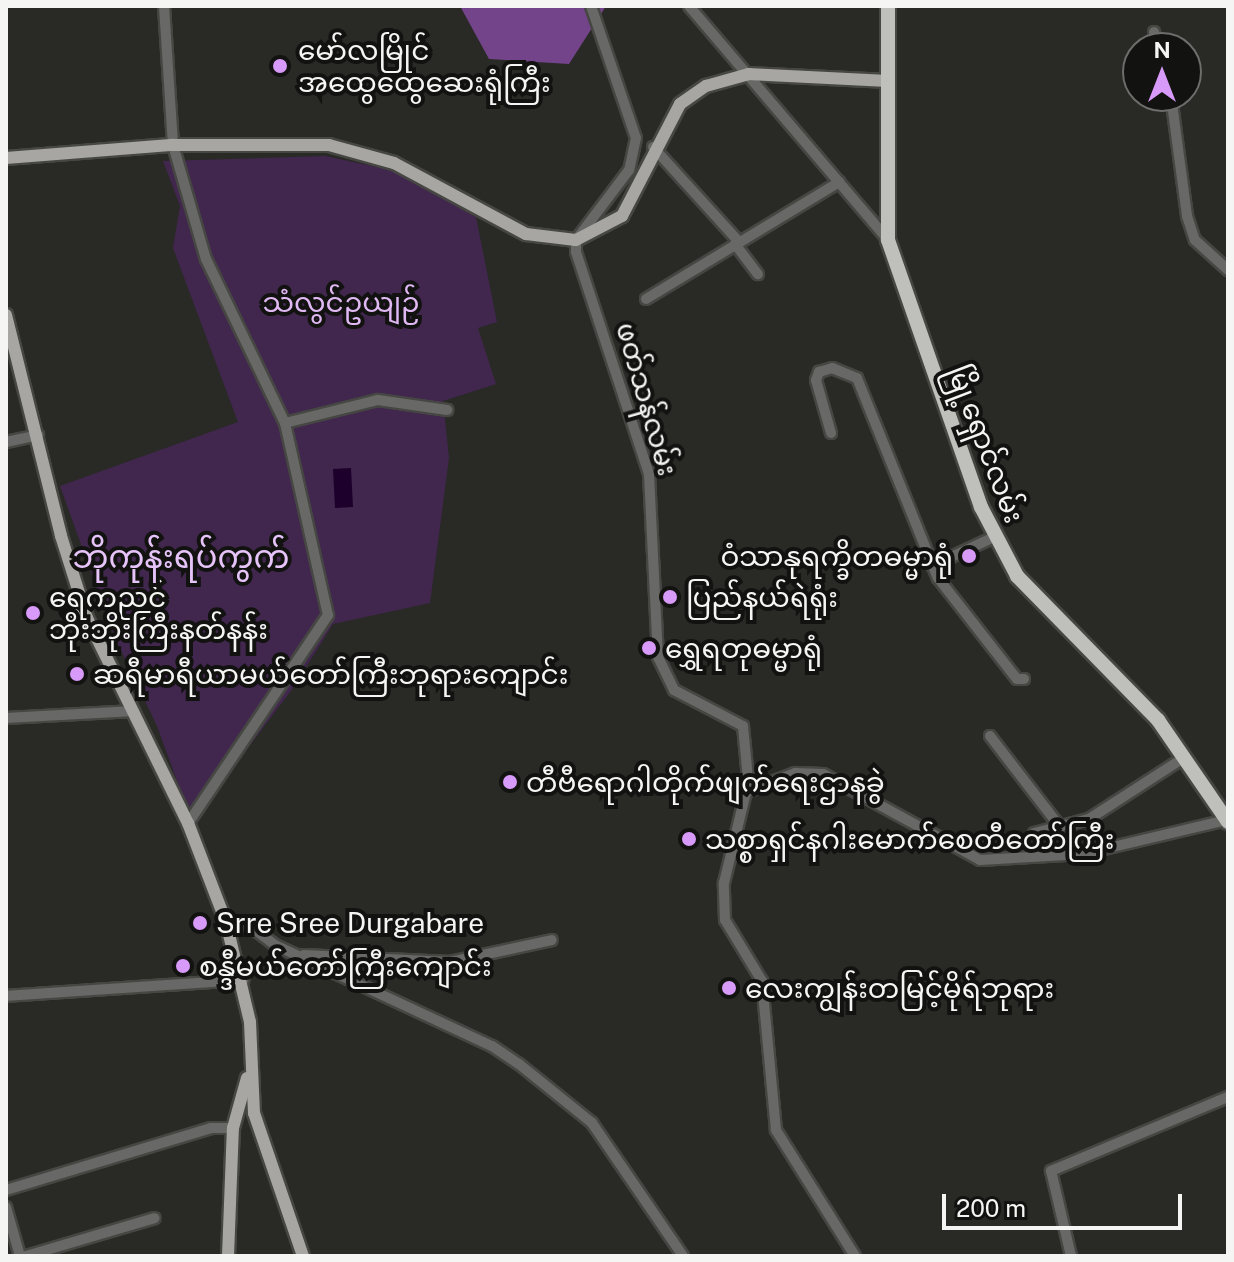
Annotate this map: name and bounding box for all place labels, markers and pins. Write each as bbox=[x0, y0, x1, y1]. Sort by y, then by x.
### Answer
place label: မော်လမြိုင် အထွေထွေဆေးရုံကြီး bbox=[298, 33, 551, 99]
marker: မော်လမြိုင် အထွေထွေဆေးရုံကြီး bbox=[269, 55, 291, 77]
place label: ဝံသာနုရက္ခိတဓမ္မာရုံ bbox=[720, 539, 953, 573]
marker: ဝံသာနုရက္ခိတဓမ္မာရုံ bbox=[960, 547, 978, 565]
place label: ရွှေကညင် ဘိုးဘိုးကြီးနတ်နန်း bbox=[49, 580, 268, 646]
place label: ပြည်နယ်ရဲရုံး bbox=[686, 580, 838, 614]
marker: ပြည်နယ်ရဲရုံး bbox=[661, 588, 679, 606]
marker: ရွှေကညင် ဘိုးဘိုးကြီးနတ်နန်း bbox=[24, 604, 42, 622]
place label: ရွှေရတုဓမ္မာရုံ bbox=[665, 631, 822, 665]
marker: ရွှေရတုဓမ္မာရုံ bbox=[640, 639, 658, 657]
place label: ဆရီမာရီယာမယ်တော်ကြီးဘုရားကျောင်း bbox=[93, 657, 568, 691]
marker: ဆရီမာရီယာမယ်တော်ကြီးဘုရားကျောင်း bbox=[68, 665, 86, 683]
place label: တီဗီရောဂါတိုက်ဖျက်ရေးဌာနခွဲ bbox=[526, 765, 885, 799]
marker: တီဗီရောဂါတိုက်ဖျက်ရေးဌာနခွဲ bbox=[501, 773, 519, 791]
place label: သစ္စာရှင်နဂါးမောက်စေတီတော်ကြီး bbox=[705, 822, 1114, 856]
marker: သစ္စာရှင်နဂါးမောက်စေတီတော်ကြီး bbox=[680, 830, 698, 848]
place label: Srre Sree Durgabare bbox=[216, 906, 485, 940]
marker: Srre Sree Durgabare bbox=[191, 914, 209, 932]
place label: စန္ဒီမယ်တော်ကြီးကျောင်း bbox=[199, 949, 492, 983]
marker: စန္ဒီမယ်တော်ကြီးကျောင်း bbox=[174, 957, 192, 975]
place label: လေးကျွန်းတမြင့်မိုရ်ဘုရား bbox=[745, 971, 1054, 1005]
marker: လေးကျွန်းတမြင့်မိုရ်ဘုရား bbox=[720, 979, 738, 997]

